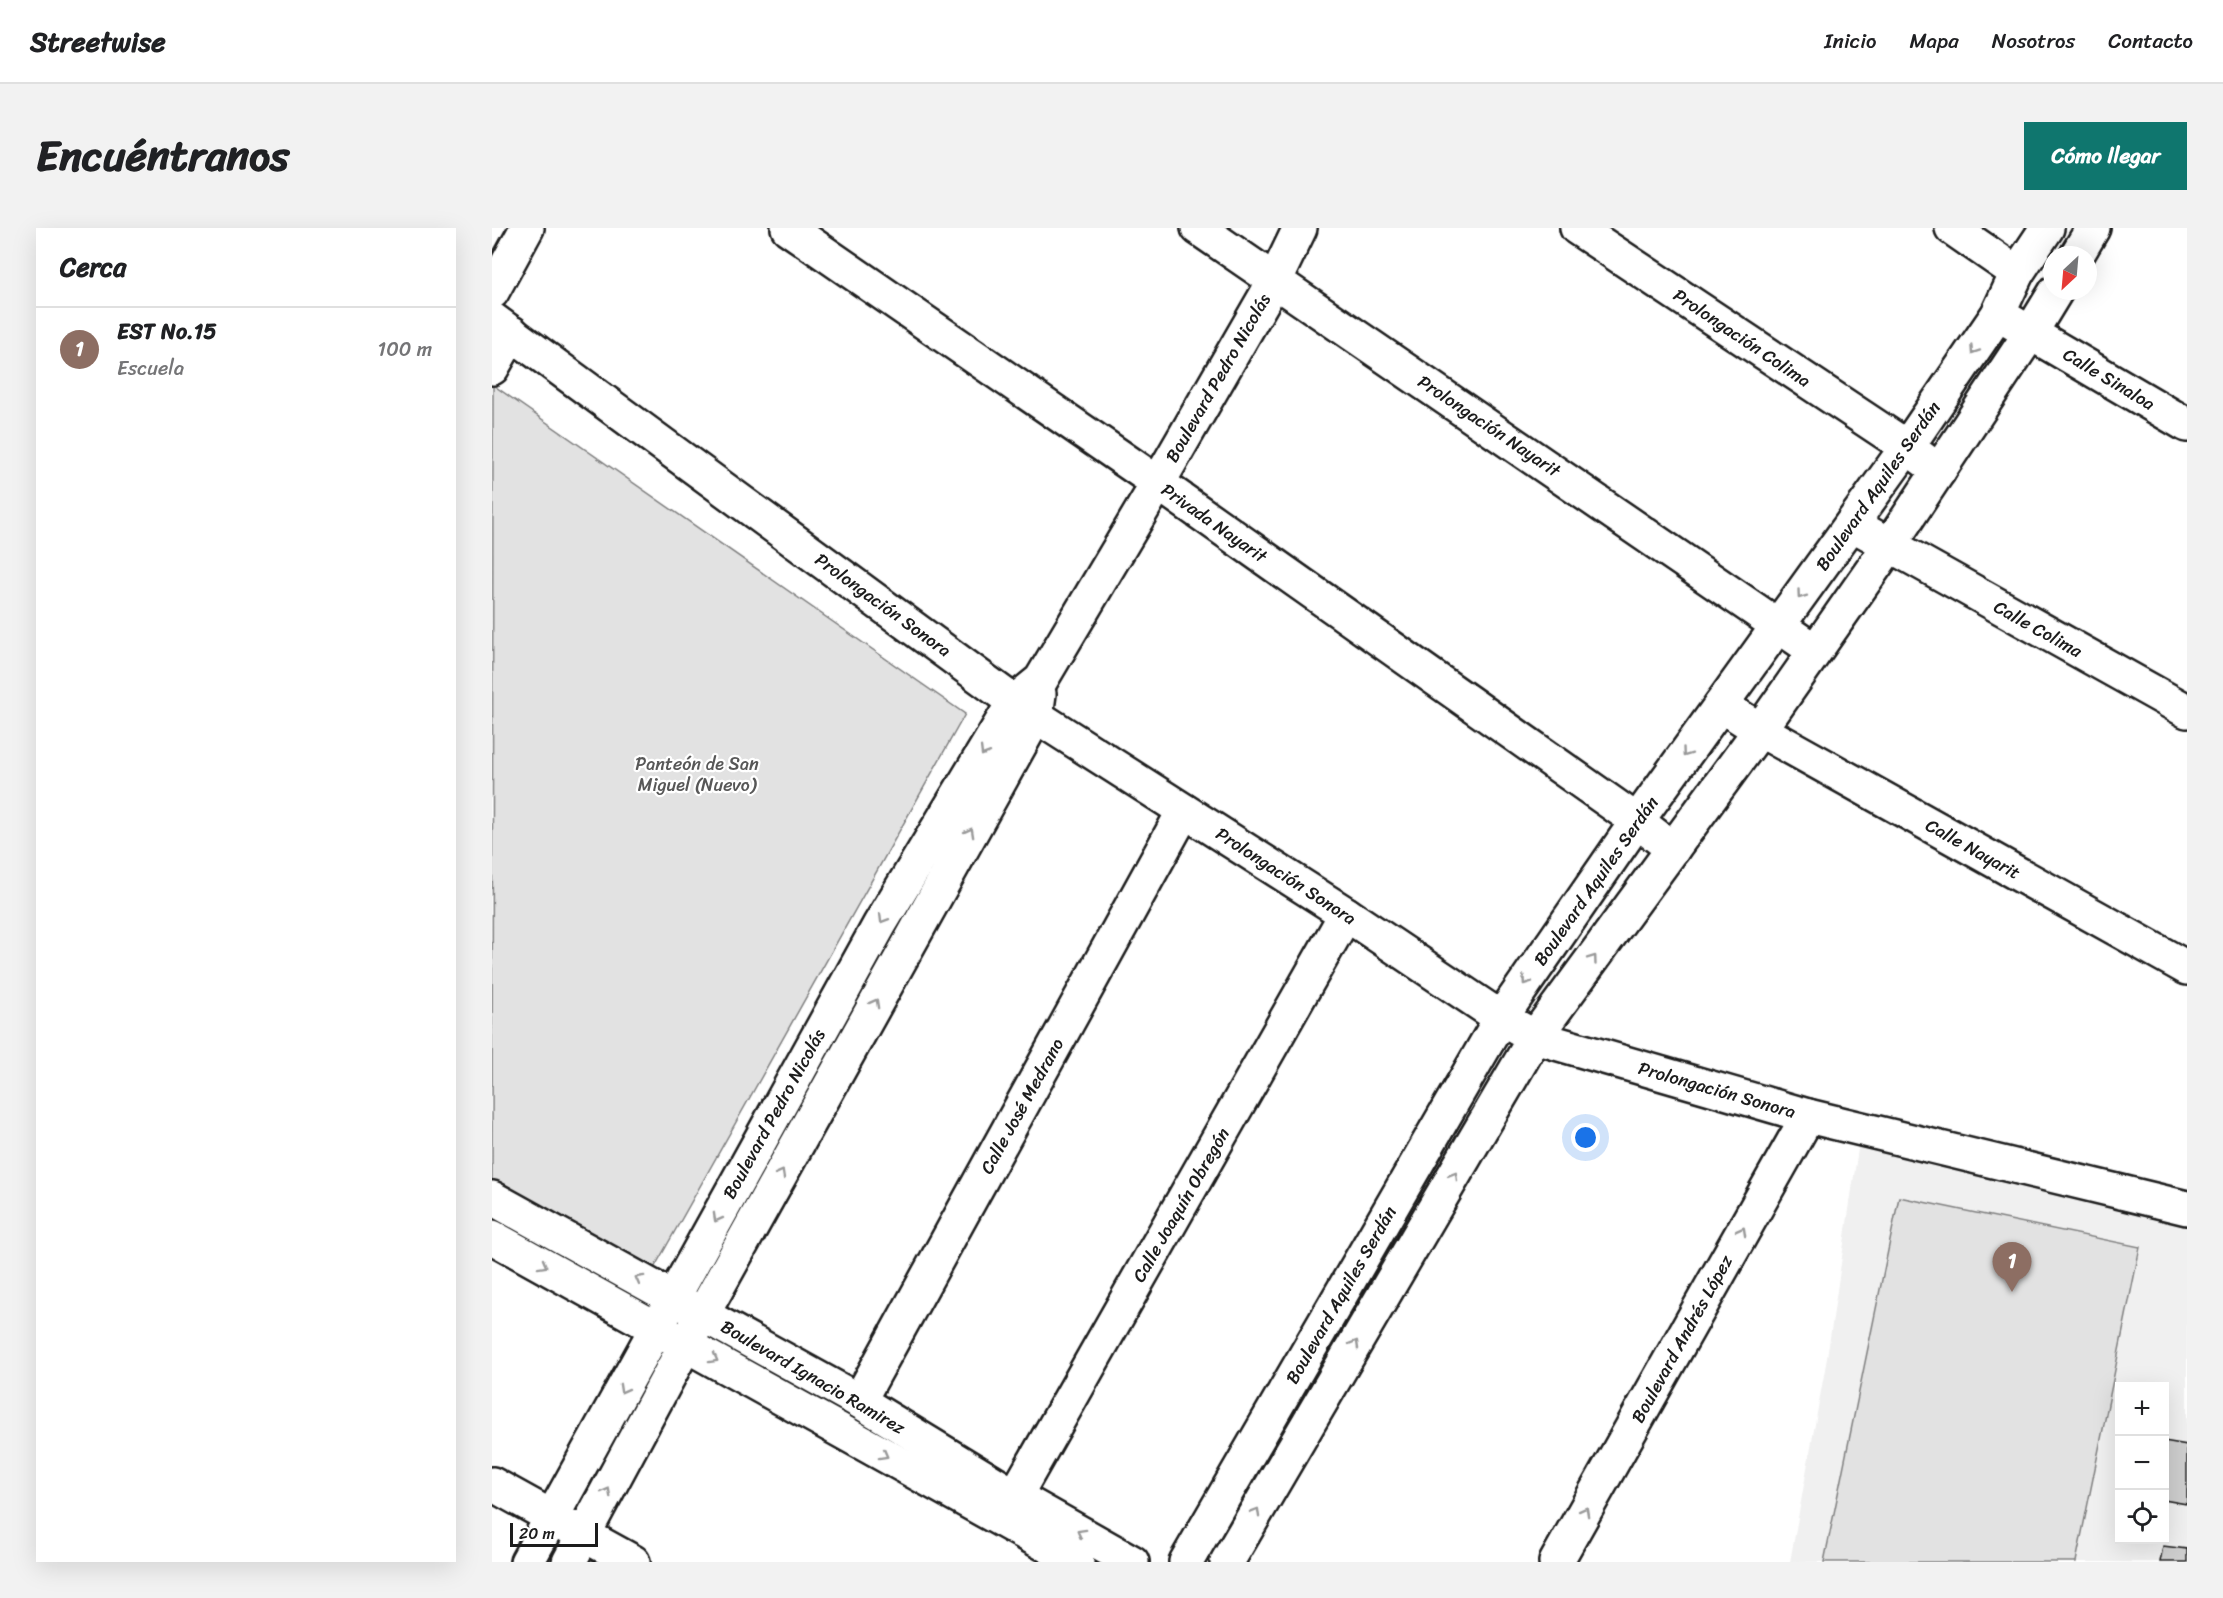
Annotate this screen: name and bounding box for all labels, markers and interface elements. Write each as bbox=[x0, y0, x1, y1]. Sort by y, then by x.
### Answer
text: Streetwise bbox=[30, 17, 166, 66]
text: Inicio bbox=[1824, 22, 1876, 60]
text: Mapa bbox=[1909, 22, 1959, 60]
text: Nosotros bbox=[1992, 22, 2075, 60]
text: Contacto bbox=[2108, 22, 2193, 60]
text: Encuéntranos bbox=[36, 119, 289, 193]
button: Cómo llegar bbox=[2024, 122, 2187, 190]
text: Cerca bbox=[60, 244, 126, 290]
north arrow bbox=[2043, 246, 2097, 300]
street label: Prolongación Colima bbox=[1667, 280, 1817, 396]
street label: Boulevard Pedro Nicolás bbox=[1156, 287, 1280, 469]
text: EST No.15 bbox=[117, 312, 217, 351]
text: 1 bbox=[75, 332, 84, 367]
text: 100 m bbox=[378, 332, 432, 367]
street label: Calle Sinaloa bbox=[2057, 339, 2161, 419]
one-way arrow bbox=[1970, 343, 1981, 354]
text: Escuela bbox=[117, 351, 184, 386]
street label: Prolongación Nayarit bbox=[1411, 366, 1568, 486]
street label: Boulevard Aquiles Serdán bbox=[1807, 394, 1949, 578]
street label: Privada Nayarit bbox=[1154, 475, 1274, 572]
street label: Prolongación Sonora bbox=[808, 544, 958, 666]
one-way arrow bbox=[1797, 588, 1808, 599]
street label: Calle Colima bbox=[1988, 591, 2089, 667]
one-way arrow bbox=[980, 746, 992, 756]
one-way arrow bbox=[1683, 746, 1694, 757]
park label: Panteón de San Miguel (Nuevo) bbox=[635, 748, 759, 801]
street label: Boulevard Aquiles Serdán bbox=[1525, 789, 1667, 973]
street label: Calle Nayarit bbox=[1919, 810, 2027, 888]
street label: Prolongación Sonora bbox=[1209, 818, 1363, 934]
one-way arrow bbox=[963, 828, 974, 839]
one-way arrow bbox=[878, 913, 890, 923]
one-way arrow bbox=[1586, 954, 1597, 965]
one-way arrow bbox=[1522, 975, 1533, 986]
one-way arrow bbox=[868, 999, 879, 1009]
street label: Boulevard Pedro Nicolás bbox=[714, 1022, 835, 1205]
street label: Calle José Medrano bbox=[971, 1032, 1073, 1180]
street label: Prolongación Sonora bbox=[1634, 1052, 1800, 1128]
street label: Calle Joaquín Obregón bbox=[1124, 1121, 1239, 1289]
your location bbox=[1571, 1123, 1600, 1152]
one-way arrow bbox=[774, 1169, 785, 1180]
one-way arrow bbox=[1447, 1171, 1458, 1182]
street label: Boulevard Aquiles Serdán bbox=[1277, 1199, 1405, 1390]
one-way arrow bbox=[713, 1211, 724, 1222]
one-way arrow bbox=[1735, 1227, 1747, 1238]
pin: 1 bbox=[1992, 1242, 2032, 1292]
street label: Boulevard Andrés López bbox=[1622, 1249, 1742, 1429]
one-way arrow bbox=[537, 1258, 547, 1270]
one-way arrow bbox=[635, 1275, 645, 1287]
street label: Boulevard Ignacio Ramirez bbox=[715, 1311, 912, 1443]
one-way arrow bbox=[1348, 1340, 1359, 1350]
one-way arrow bbox=[708, 1352, 718, 1364]
one-way arrow bbox=[619, 1382, 630, 1393]
map controls bbox=[2115, 1382, 2169, 1544]
button: + bbox=[2115, 1382, 2169, 1436]
button: − bbox=[2115, 1436, 2169, 1490]
one-way arrow bbox=[878, 1447, 888, 1459]
one-way arrow bbox=[600, 1488, 611, 1498]
button: locate bbox=[2115, 1490, 2169, 1544]
one-way arrow bbox=[1578, 1507, 1589, 1517]
one-way arrow bbox=[1249, 1508, 1261, 1518]
text: 20 m bbox=[519, 1519, 555, 1548]
scale bar bbox=[510, 1520, 598, 1548]
one-way arrow bbox=[1077, 1529, 1087, 1540]

